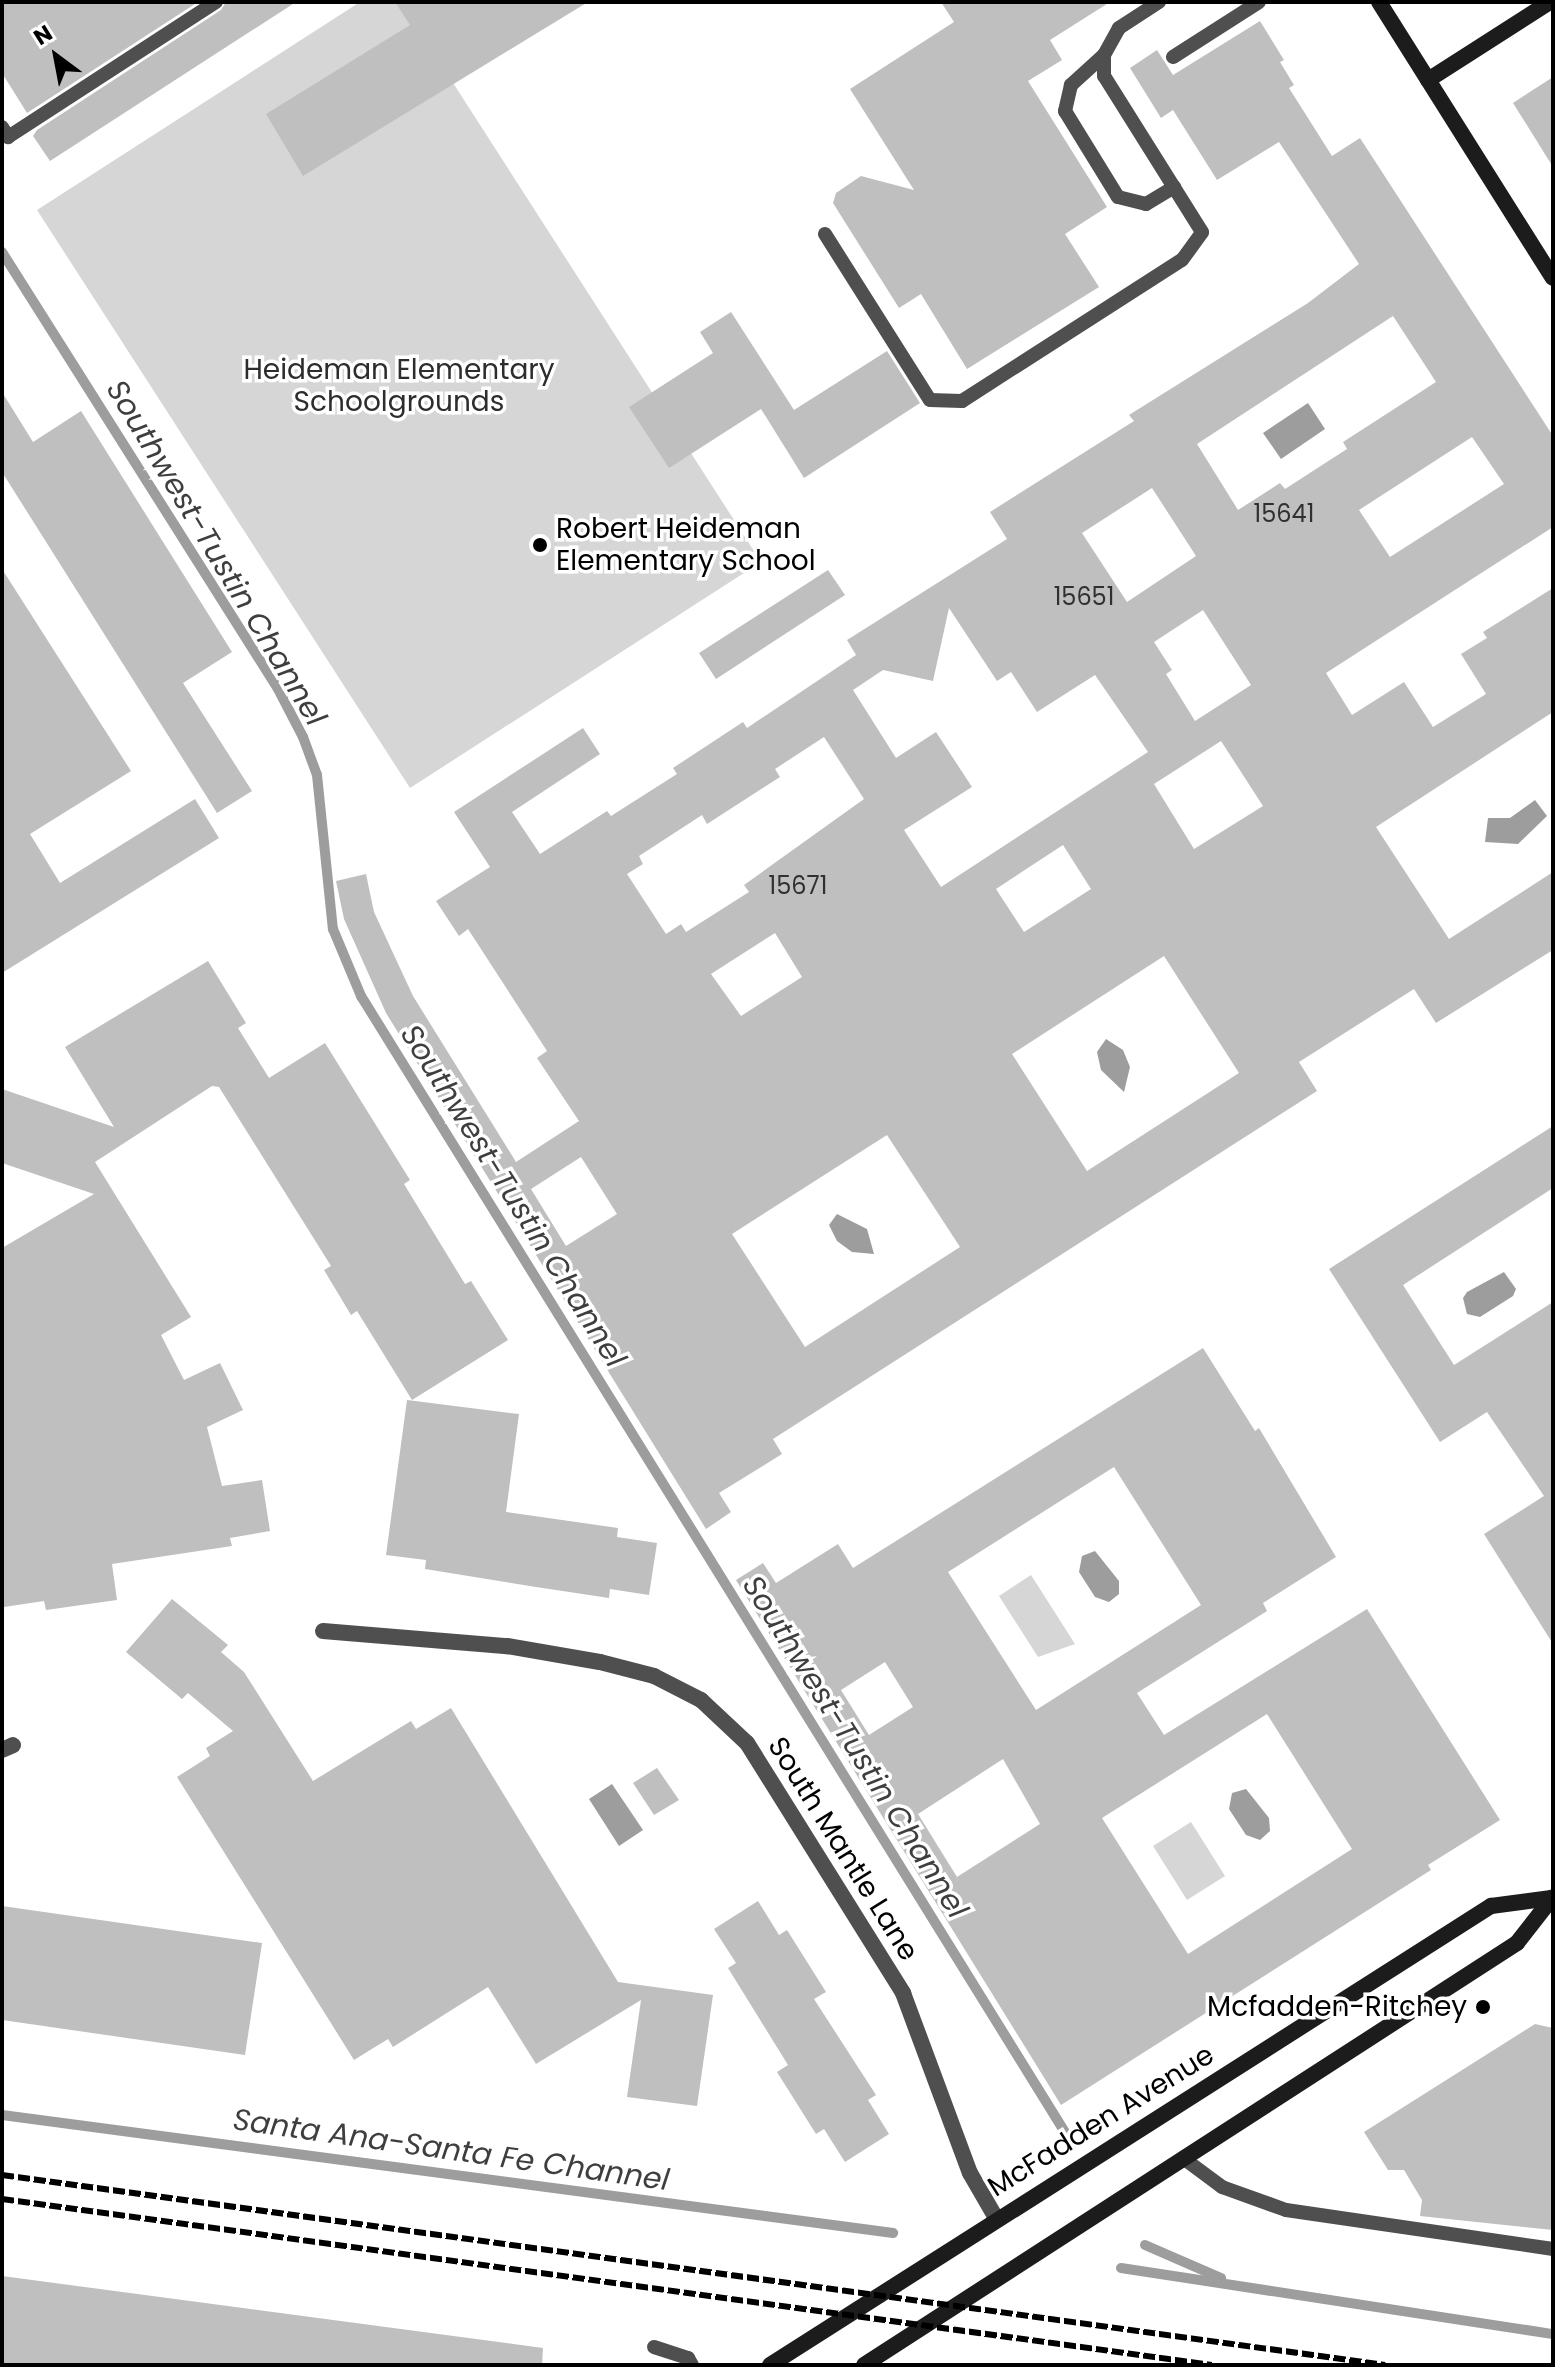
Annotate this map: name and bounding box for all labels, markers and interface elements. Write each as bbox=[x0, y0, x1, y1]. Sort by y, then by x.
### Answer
north arrow bbox=[16, 16, 96, 96]
text: N bbox=[28, 18, 58, 53]
park label: Heideman Elementary Schoolgrounds bbox=[243, 353, 555, 419]
water label: Southwest-Tustin Channel bbox=[98, 374, 334, 732]
house number: 15641 bbox=[1254, 500, 1314, 528]
place label: Robert Heideman Elementary School bbox=[556, 512, 816, 578]
marker: Robert Heideman Elementary School bbox=[531, 536, 549, 554]
house number: 15651 bbox=[1054, 583, 1114, 611]
house number: 15671 bbox=[769, 872, 827, 900]
water label: Southwest-Tustin Channel bbox=[393, 1018, 633, 1374]
water label: Southwest-Tustin Channel bbox=[735, 1569, 975, 1925]
street label: South Mantle Lane bbox=[761, 1731, 925, 1967]
place label: Mcfadden-Ritchey bbox=[1207, 1990, 1467, 2024]
marker: Mcfadden-Ritchey bbox=[1474, 1998, 1492, 2016]
street label: McFadden Avenue bbox=[982, 2038, 1220, 2204]
water label: Santa Ana-Santa Fe Channel bbox=[231, 2102, 671, 2198]

